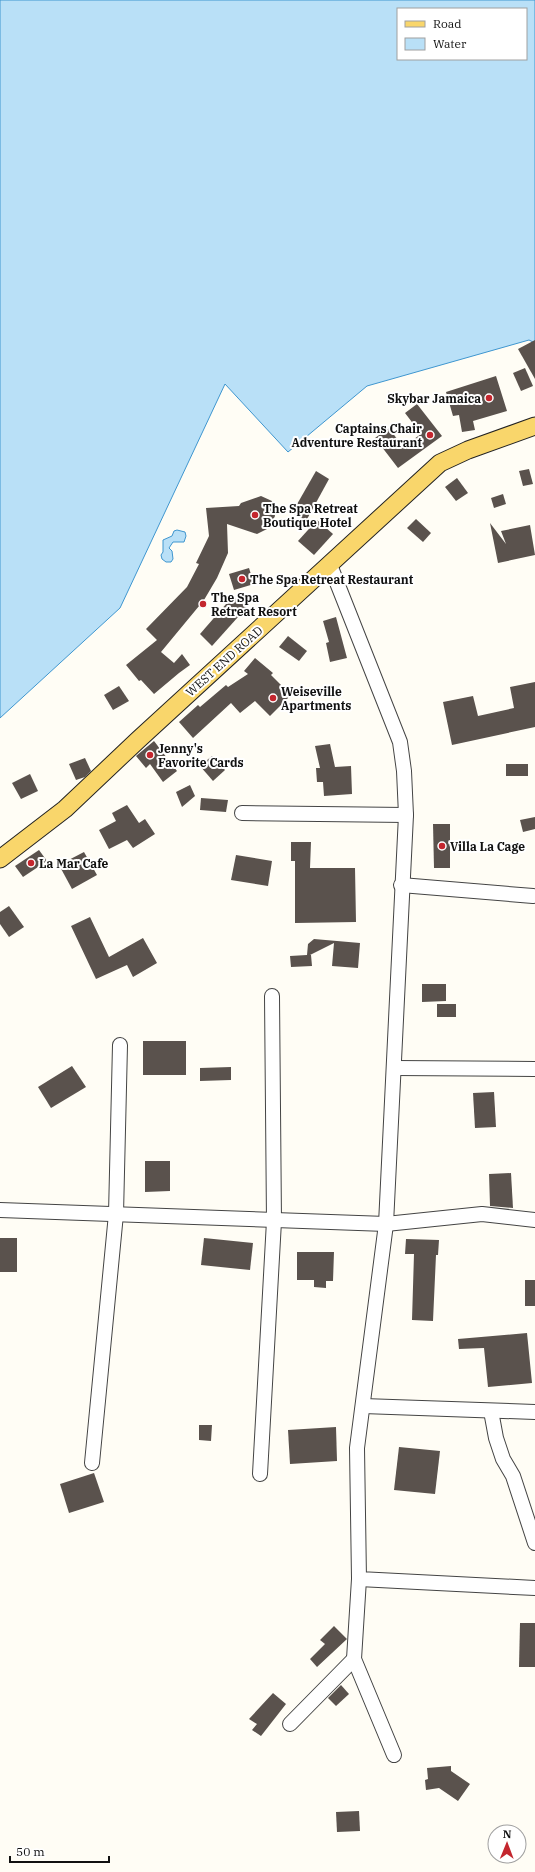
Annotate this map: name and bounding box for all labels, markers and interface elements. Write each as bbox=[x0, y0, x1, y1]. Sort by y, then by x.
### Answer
legend bbox=[397, 8, 527, 60]
text: Road bbox=[433, 16, 462, 31]
text: Water bbox=[433, 36, 467, 51]
place label: Skybar Jamaica bbox=[387, 391, 481, 406]
marker: Skybar Jamaica bbox=[484, 393, 494, 403]
place label: Captains Chair Adventure Restaurant bbox=[292, 421, 423, 450]
marker: Captains Chair Adventure Restaurant bbox=[425, 430, 435, 440]
place label: The Spa Retreat Boutique Hotel bbox=[263, 501, 358, 530]
marker: The Spa Retreat Boutique Hotel bbox=[250, 510, 260, 520]
place label: The Spa Retreat Restaurant bbox=[250, 572, 414, 587]
marker: The Spa Retreat Restaurant bbox=[237, 574, 247, 584]
place label: The Spa Retreat Resort bbox=[211, 590, 297, 619]
marker: The Spa Retreat Resort bbox=[198, 599, 208, 609]
street label: WEST END ROAD bbox=[183, 623, 265, 699]
place label: Weiseville Apartments bbox=[281, 684, 351, 713]
marker: Weiseville Apartments bbox=[268, 693, 278, 703]
place label: Jenny's Favorite Cards bbox=[158, 741, 244, 770]
marker: Jenny's Favorite Cards bbox=[145, 750, 155, 760]
place label: Villa La Cage bbox=[450, 839, 525, 854]
marker: Villa La Cage bbox=[437, 841, 447, 851]
place label: La Mar Cafe bbox=[39, 856, 109, 871]
marker: La Mar Cafe bbox=[26, 858, 36, 868]
north arrow bbox=[487, 1824, 527, 1864]
text: N bbox=[503, 1827, 512, 1841]
scale bar bbox=[10, 1838, 109, 1864]
text: 50 m bbox=[16, 1844, 45, 1859]

